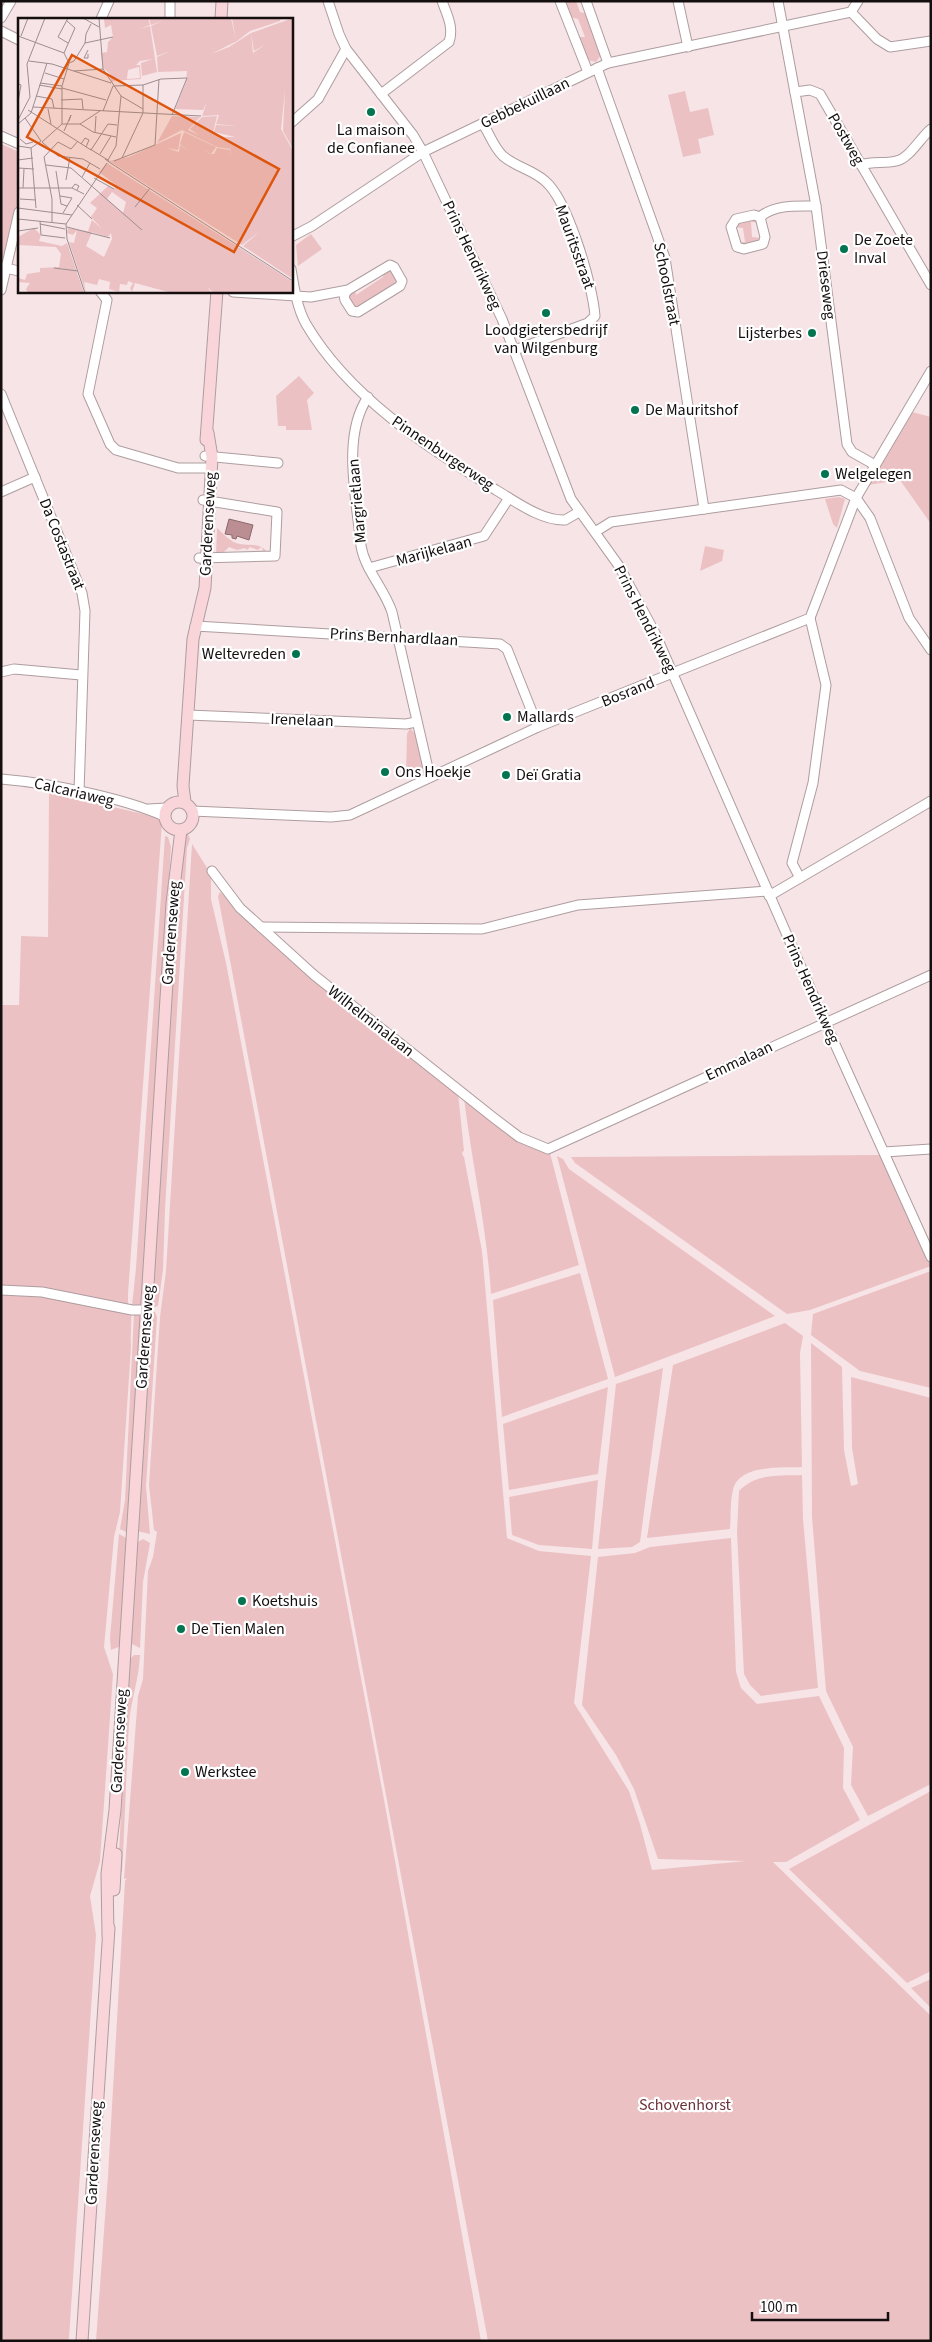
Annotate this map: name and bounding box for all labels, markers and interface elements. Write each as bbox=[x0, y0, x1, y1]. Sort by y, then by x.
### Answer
inset map bbox=[18, 18, 292, 292]
street label: Gebbekuillaan bbox=[477, 72, 573, 134]
marker: La maison de Confianee bbox=[365, 106, 377, 118]
street label: Postweg bbox=[822, 109, 870, 169]
place label: La maison de Confianee bbox=[327, 119, 415, 159]
street label: Prins Hendrikweg bbox=[437, 197, 507, 313]
street label: Mauritsstraat bbox=[550, 202, 601, 293]
place label: De Zoete Inval bbox=[854, 229, 913, 269]
street label: Schoolstraat bbox=[648, 241, 686, 328]
marker: De Zoete Inval bbox=[838, 243, 850, 255]
street label: Drieseweg bbox=[811, 249, 841, 321]
marker: Loodgietersbedrijf van Wilgenburg bbox=[540, 307, 552, 319]
place label: Loodgietersbedrijf van Wilgenburg bbox=[485, 319, 609, 359]
place label: Lijsterbes bbox=[738, 322, 802, 344]
marker: Lijsterbes bbox=[806, 327, 818, 339]
place label: De Mauritshof bbox=[645, 399, 739, 421]
marker: De Mauritshof bbox=[629, 404, 641, 416]
street label: Pinnenburgerweg bbox=[387, 411, 499, 495]
street label: Margrietlaan bbox=[342, 458, 372, 544]
place label: Welgelegen bbox=[835, 463, 912, 485]
marker: Welgelegen bbox=[819, 468, 831, 480]
street label: Garderenseweg bbox=[194, 471, 222, 577]
street label: Da Costastraat bbox=[34, 495, 91, 593]
street label: Marijkelaan bbox=[394, 530, 474, 572]
street label: Prins Hendrikweg bbox=[608, 561, 682, 677]
street label: Prins Bernhardlaan bbox=[329, 623, 459, 651]
place label: Weltevreden bbox=[202, 643, 286, 665]
marker: Weltevreden bbox=[290, 648, 302, 660]
street label: Bosrand bbox=[598, 671, 658, 713]
place label: Mallards bbox=[517, 706, 574, 728]
street label: Irenelaan bbox=[270, 708, 334, 732]
marker: Mallards bbox=[501, 711, 513, 723]
place label: Ons Hoekje bbox=[395, 761, 471, 783]
place label: Deï Gratia bbox=[516, 764, 581, 786]
marker: Ons Hoekje bbox=[379, 766, 391, 778]
marker: Deï Gratia bbox=[500, 769, 512, 781]
street label: Calcariaweg bbox=[32, 772, 116, 812]
street label: Garderenseweg bbox=[156, 880, 186, 986]
street label: Prins Hendrikweg bbox=[777, 931, 845, 1047]
street label: Wilhelminalaan bbox=[323, 980, 419, 1062]
street label: Emmalaan bbox=[702, 1036, 776, 1086]
street label: Garderenseweg bbox=[130, 1284, 160, 1390]
place label: Koetshuis bbox=[252, 1590, 318, 1612]
marker: Koetshuis bbox=[236, 1595, 248, 1607]
place label: De Tien Malen bbox=[191, 1618, 285, 1640]
marker: De Tien Malen bbox=[175, 1623, 187, 1635]
street label: Garderenseweg bbox=[105, 1688, 133, 1794]
place label: Werkstee bbox=[195, 1761, 256, 1783]
marker: Werkstee bbox=[179, 1766, 191, 1778]
park label: Schovenhorst bbox=[639, 2094, 732, 2116]
street label: Garderenseweg bbox=[80, 2100, 108, 2206]
scale bar bbox=[752, 2290, 888, 2322]
text: 100 m bbox=[760, 2297, 798, 2318]

